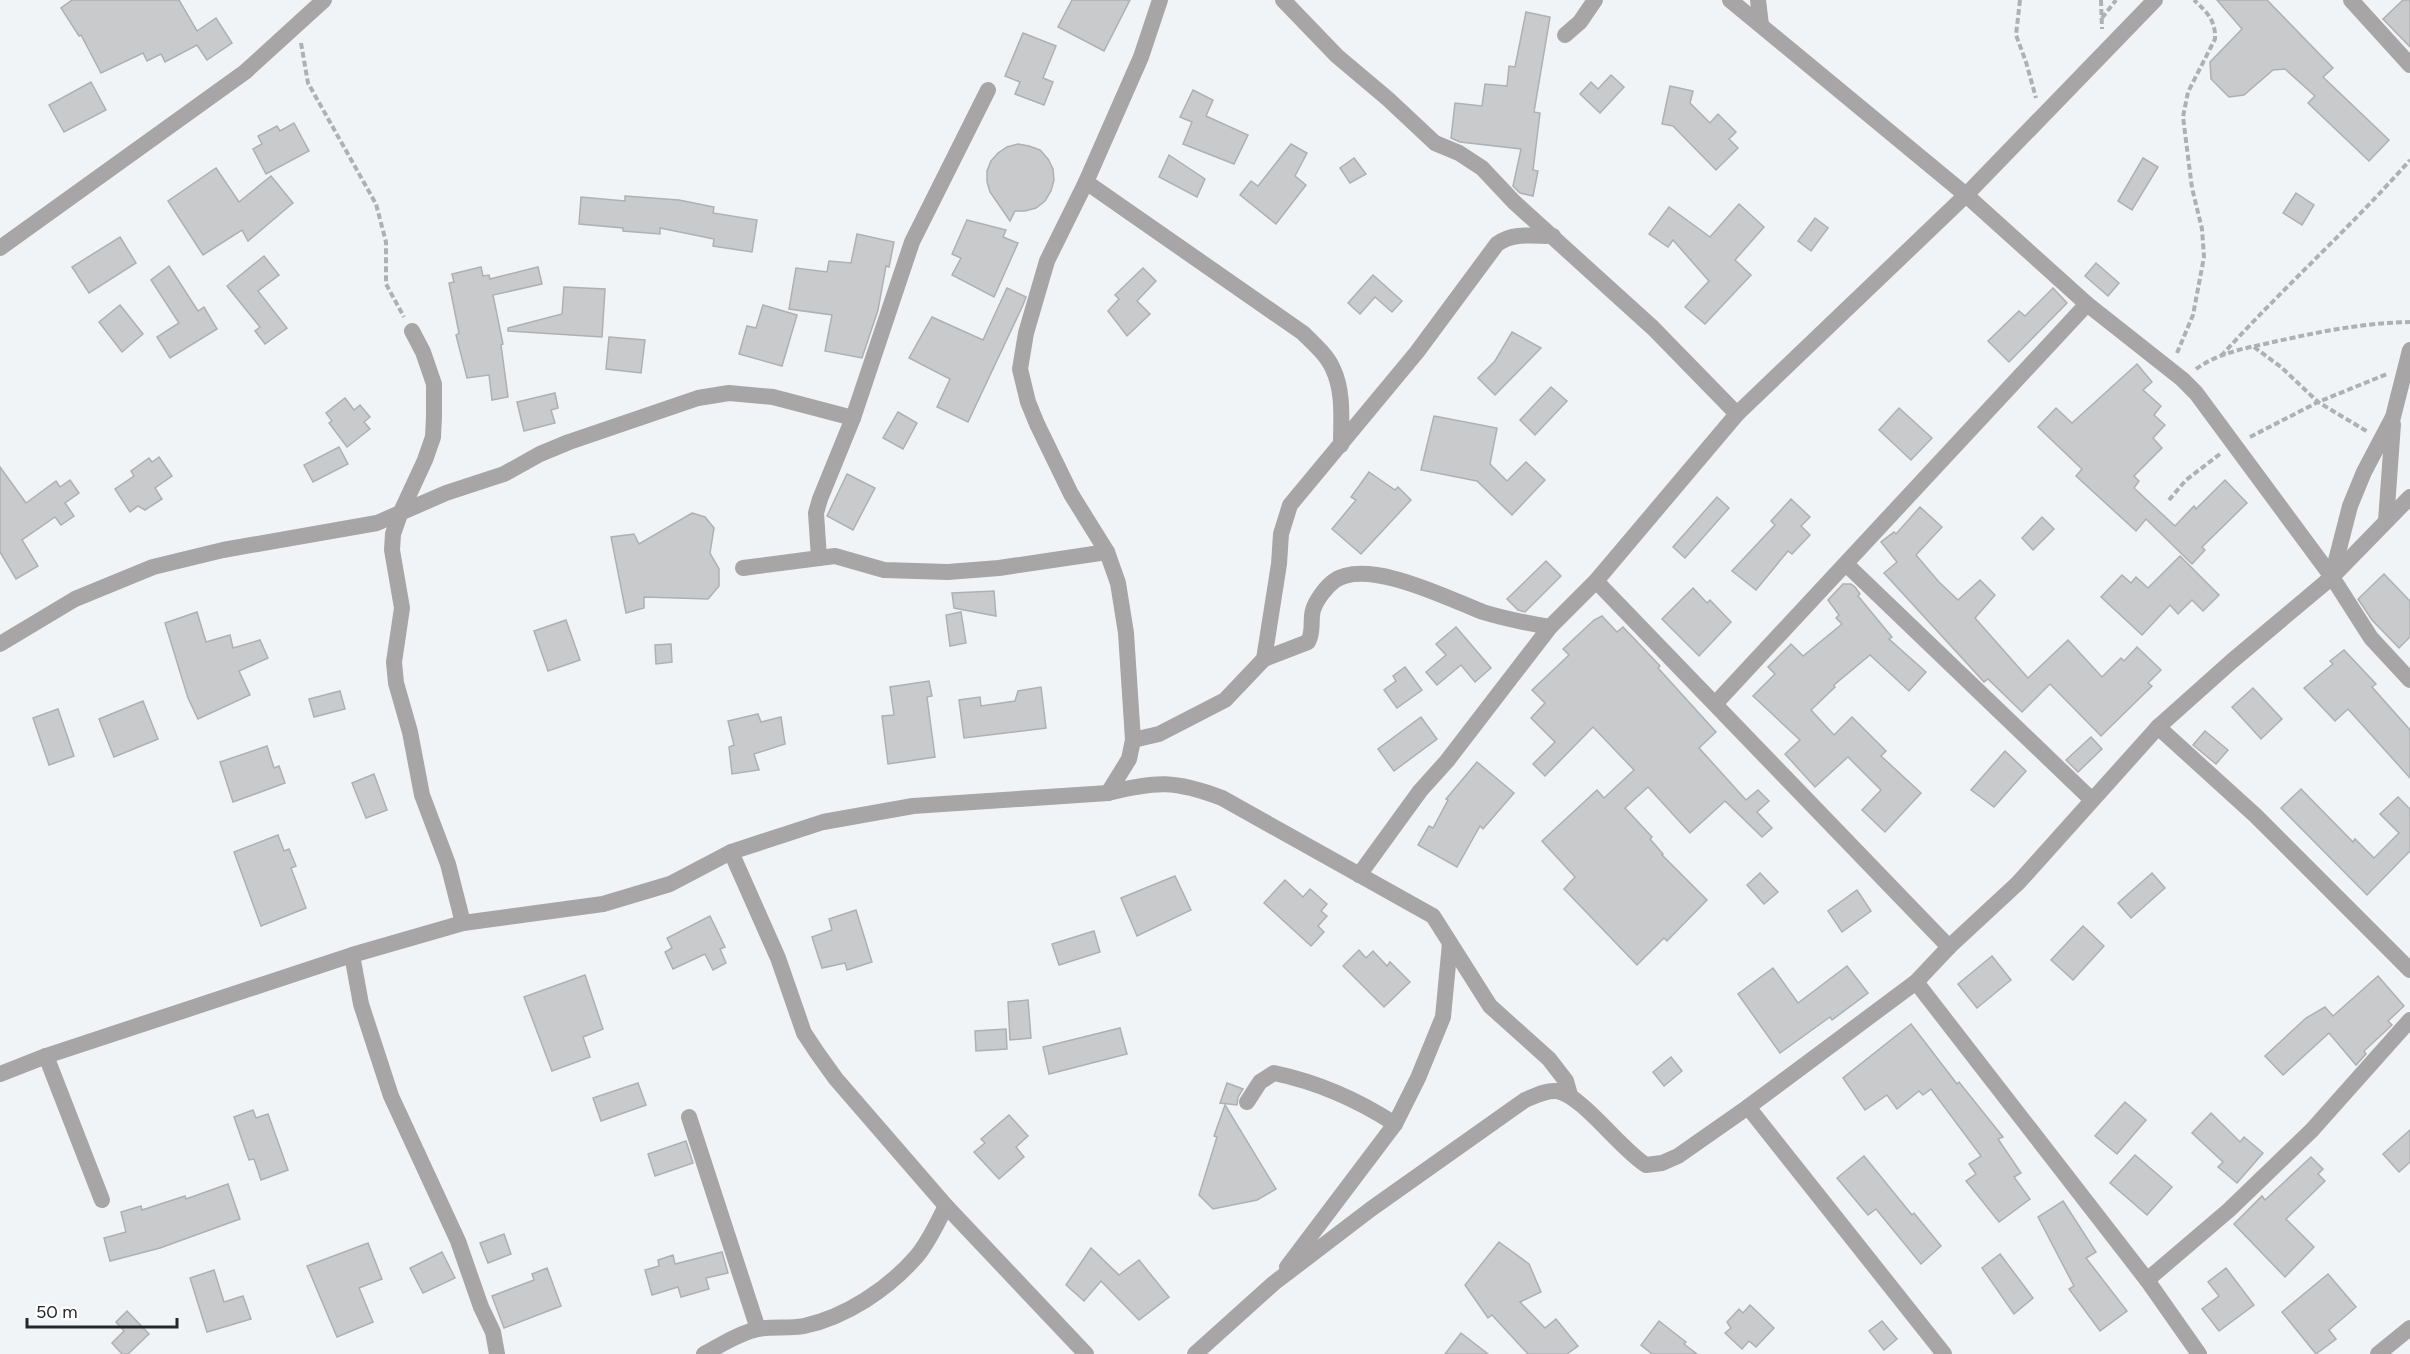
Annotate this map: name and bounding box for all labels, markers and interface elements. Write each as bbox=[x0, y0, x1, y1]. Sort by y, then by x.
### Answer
scale bar bbox=[27, 1291, 177, 1329]
text: 50 m bbox=[36, 1301, 78, 1323]

